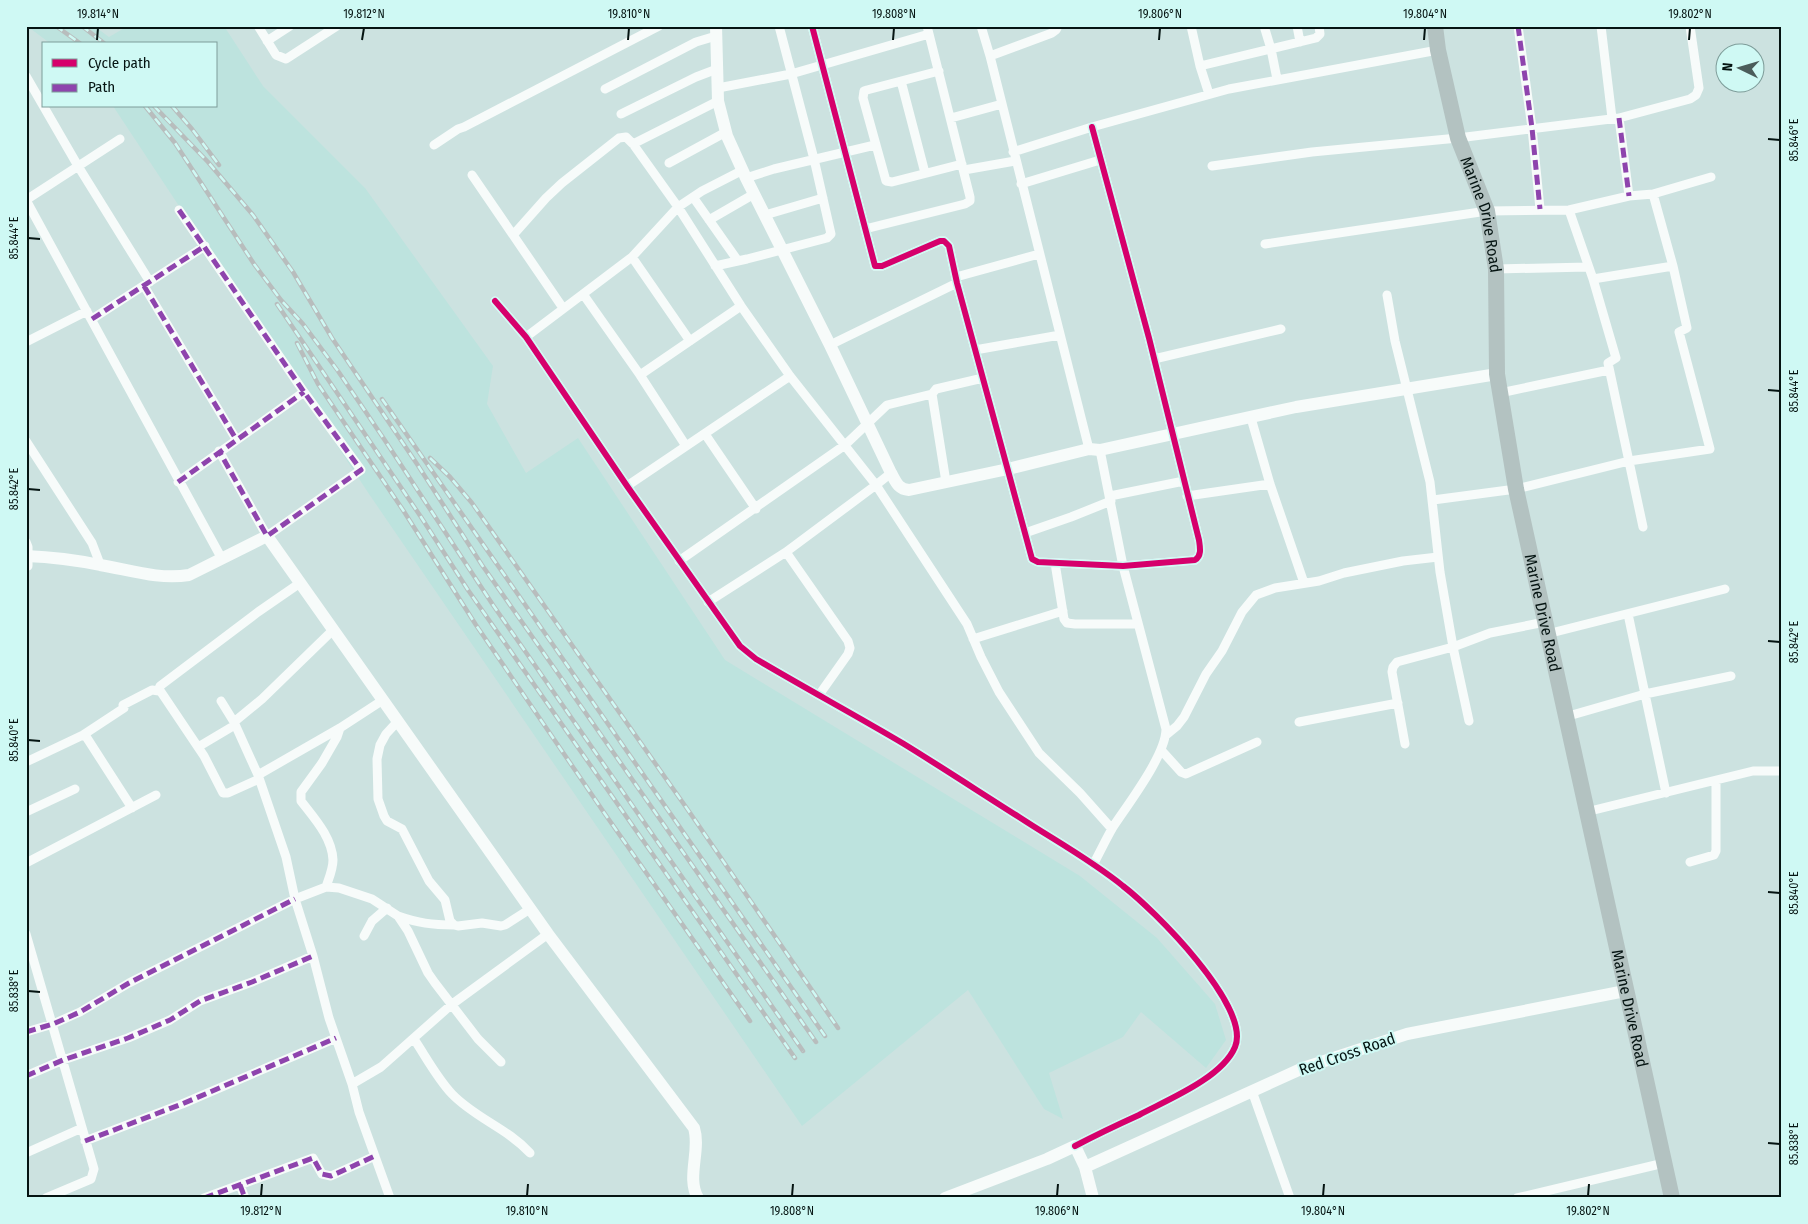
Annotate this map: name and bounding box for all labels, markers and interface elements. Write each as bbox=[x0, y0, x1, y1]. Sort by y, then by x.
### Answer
text: 19.814°N bbox=[77, 7, 119, 21]
text: 19.812°N bbox=[343, 7, 385, 21]
text: 19.810°N bbox=[608, 7, 650, 21]
text: 19.808°N bbox=[872, 7, 916, 21]
text: 19.806°N bbox=[1138, 7, 1182, 21]
text: 19.804°N bbox=[1403, 7, 1447, 21]
text: 19.802°N bbox=[1668, 7, 1712, 21]
legend bbox=[42, 42, 218, 108]
north arrow bbox=[1716, 42, 1766, 92]
text: Cycle path bbox=[88, 54, 151, 72]
text: N bbox=[1719, 62, 1736, 72]
text: Path bbox=[88, 78, 115, 96]
text: 85.846°E bbox=[1787, 118, 1801, 161]
street label: Marine Drive Road bbox=[1457, 154, 1506, 274]
text: 85.844°E bbox=[7, 216, 21, 259]
text: 85.844°E bbox=[1787, 369, 1801, 412]
text: 85.842°E bbox=[7, 468, 21, 510]
street label: Marine Drive Road bbox=[1521, 552, 1565, 673]
text: 85.842°E bbox=[1787, 621, 1801, 663]
text: 85.840°E bbox=[7, 718, 21, 762]
text: 85.840°E bbox=[1787, 871, 1801, 915]
street label: Marine Drive Road bbox=[1608, 948, 1652, 1069]
text: 85.838°E bbox=[7, 969, 21, 1012]
street label: Red Cross Road bbox=[1296, 1029, 1398, 1079]
text: 85.838°E bbox=[1787, 1122, 1801, 1165]
text: 19.812°N bbox=[240, 1204, 282, 1218]
text: 19.810°N bbox=[506, 1204, 548, 1218]
text: 19.808°N bbox=[770, 1204, 814, 1218]
text: 19.806°N bbox=[1035, 1204, 1079, 1218]
text: 19.804°N bbox=[1301, 1204, 1345, 1218]
text: 19.802°N bbox=[1566, 1204, 1610, 1218]

